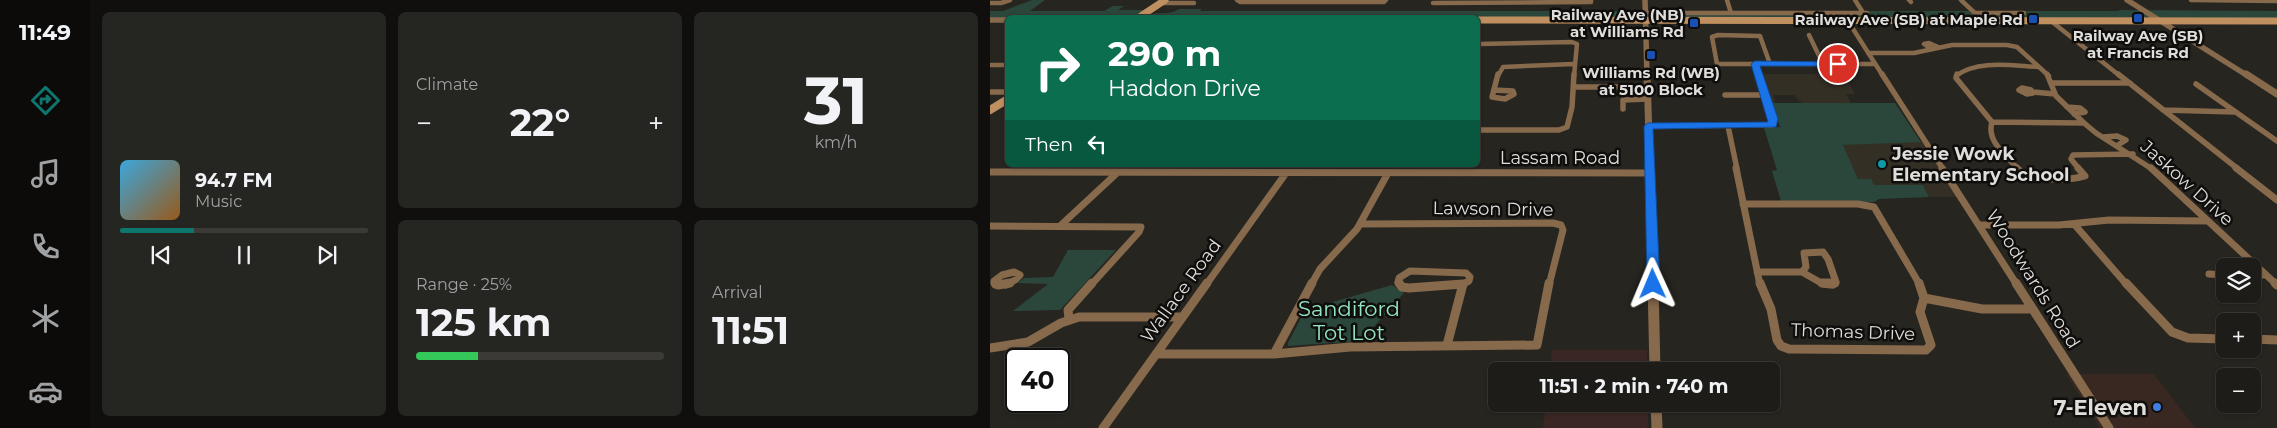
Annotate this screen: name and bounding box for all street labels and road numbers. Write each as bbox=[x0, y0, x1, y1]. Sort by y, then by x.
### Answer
street label: Jaskow Drive bbox=[2135, 135, 2238, 231]
street label: Lassam Road bbox=[1500, 147, 1620, 169]
street label: Lawson Drive bbox=[1432, 197, 1554, 221]
street label: Woodwards Road bbox=[1981, 205, 2085, 353]
street label: Wallace Road bbox=[1136, 235, 1226, 347]
street label: Thomas Drive bbox=[1791, 319, 1916, 345]

